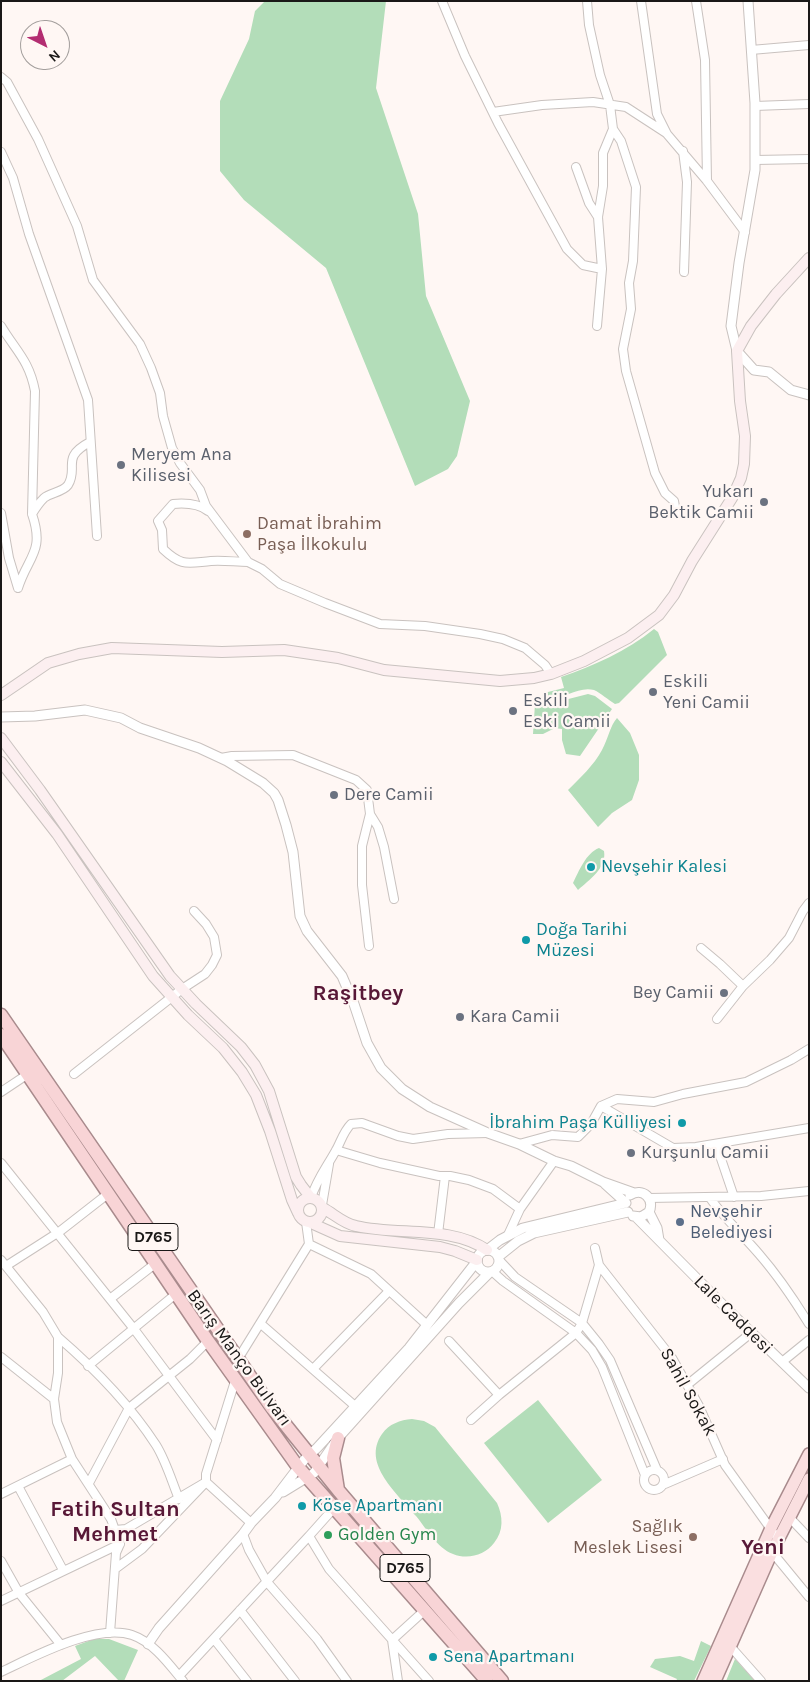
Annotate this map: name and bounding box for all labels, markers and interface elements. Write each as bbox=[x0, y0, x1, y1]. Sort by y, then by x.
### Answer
north arrow bbox=[20, 20, 70, 70]
text: N bbox=[45, 46, 64, 66]
place label: Meryem Ana Kilisesi bbox=[131, 444, 232, 486]
marker: Meryem Ana Kilisesi bbox=[115, 459, 127, 471]
place label: Yukarı Bektik Camii bbox=[648, 481, 754, 524]
marker: Yukarı Bektik Camii bbox=[758, 496, 770, 508]
place label: Damat İbrahim Paşa İlkokulu bbox=[257, 513, 382, 556]
marker: Damat İbrahim Paşa İlkokulu bbox=[241, 528, 253, 540]
place label: Eskili Yeni Camii bbox=[663, 671, 750, 714]
marker: Eskili Yeni Camii bbox=[647, 686, 659, 698]
place label: Eskili Eski Camii bbox=[523, 690, 611, 732]
marker: Eskili Eski Camii bbox=[507, 705, 519, 717]
place label: Dere Camii bbox=[344, 784, 434, 806]
marker: Dere Camii bbox=[328, 789, 340, 801]
place label: Nevşehir Kalesi bbox=[601, 856, 727, 878]
marker: Nevşehir Kalesi bbox=[585, 861, 597, 873]
place label: Doğa Tarihi Müzesi bbox=[536, 919, 628, 962]
marker: Doğa Tarihi Müzesi bbox=[520, 934, 532, 946]
district label: Raşitbey bbox=[313, 981, 403, 1007]
place label: Bey Camii bbox=[632, 982, 714, 1004]
marker: Bey Camii bbox=[718, 987, 730, 999]
place label: Kara Camii bbox=[470, 1006, 560, 1028]
marker: Kara Camii bbox=[454, 1011, 466, 1023]
place label: İbrahim Paşa Külliyesi bbox=[489, 1112, 672, 1134]
marker: İbrahim Paşa Külliyesi bbox=[676, 1117, 688, 1129]
place label: Kurşunlu Camii bbox=[641, 1142, 769, 1164]
marker: Kurşunlu Camii bbox=[625, 1147, 637, 1159]
place label: Nevşehir Belediyesi bbox=[690, 1201, 773, 1244]
marker: Nevşehir Belediyesi bbox=[674, 1216, 686, 1228]
road number: D765 bbox=[128, 1224, 178, 1250]
street label: Lale Caddesi bbox=[689, 1271, 777, 1359]
street label: Barış Manço Bulvarı bbox=[182, 1285, 296, 1431]
street label: Sahil Sokak bbox=[655, 1344, 721, 1440]
place label: Köse Apartmanı bbox=[312, 1495, 443, 1517]
district label: Fatih Sultan Mehmet bbox=[50, 1497, 180, 1548]
marker: Köse Apartmanı bbox=[296, 1500, 308, 1512]
place label: Sağlık Meslek Lisesi bbox=[573, 1516, 683, 1558]
place label: Golden Gym bbox=[338, 1524, 436, 1546]
marker: Golden Gym bbox=[322, 1529, 334, 1541]
marker: Sağlık Meslek Lisesi bbox=[687, 1531, 699, 1543]
district label: Yeni bbox=[741, 1535, 785, 1561]
road number: D765 bbox=[380, 1555, 430, 1582]
place label: Sena Apartmanı bbox=[443, 1646, 575, 1668]
marker: Sena Apartmanı bbox=[427, 1651, 439, 1663]

